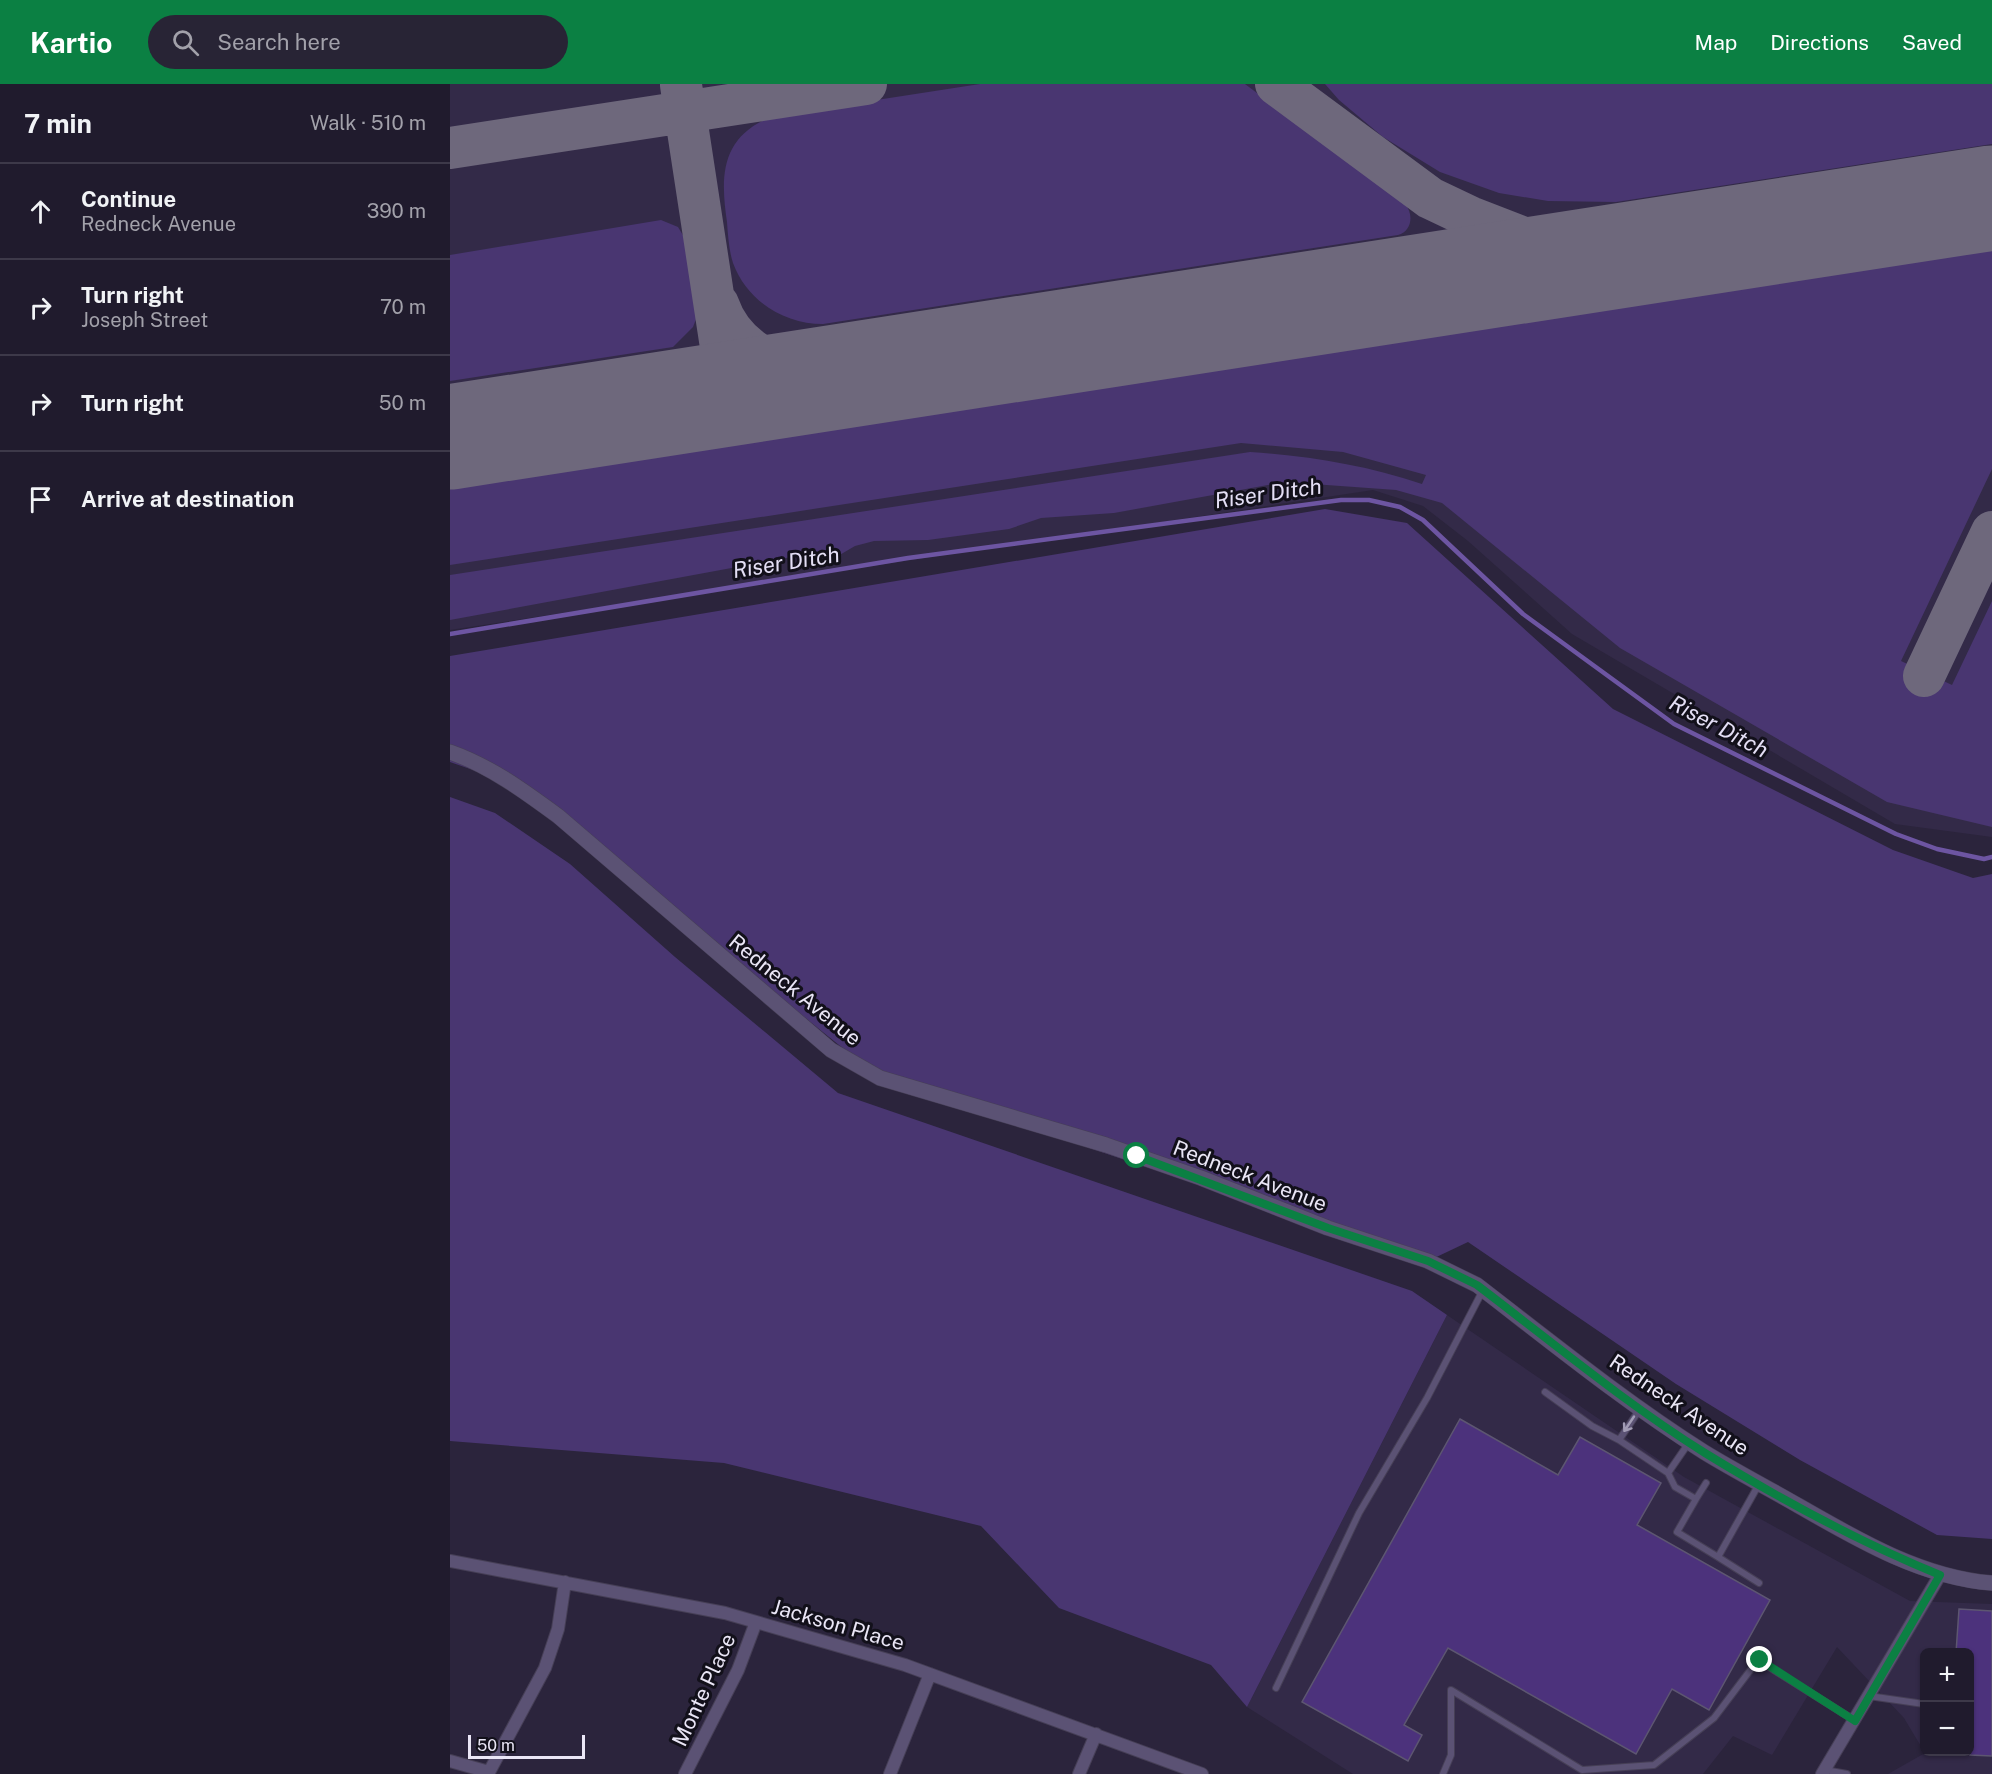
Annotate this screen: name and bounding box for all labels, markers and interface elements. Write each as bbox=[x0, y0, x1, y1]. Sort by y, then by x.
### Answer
search box bbox=[148, 15, 568, 69]
text: Kartio bbox=[30, 26, 112, 59]
icon: search bbox=[169, 26, 202, 59]
text: Search here bbox=[217, 29, 341, 55]
text: Map bbox=[1695, 30, 1737, 55]
text: Directions bbox=[1770, 30, 1869, 55]
text: Saved bbox=[1902, 30, 1962, 55]
text: 7 min bbox=[24, 108, 92, 139]
text: Walk · 510 m bbox=[310, 111, 426, 135]
text: Continue bbox=[81, 186, 176, 212]
icon: ahead bbox=[24, 195, 57, 228]
text: 390 m bbox=[367, 199, 426, 223]
text: Redneck Avenue bbox=[81, 212, 236, 236]
text: Turn right bbox=[81, 282, 184, 308]
icon: right bbox=[24, 291, 57, 324]
text: 70 m bbox=[380, 295, 426, 319]
text: Joseph Street bbox=[81, 308, 208, 332]
icon: right bbox=[24, 387, 57, 420]
text: Turn right bbox=[81, 390, 184, 416]
text: 50 m bbox=[379, 391, 426, 415]
water label: Riser Ditch bbox=[1213, 473, 1323, 513]
icon: arrive bbox=[24, 483, 57, 516]
text: Arrive at destination bbox=[81, 486, 294, 512]
water label: Riser Ditch bbox=[731, 541, 841, 583]
water label: Riser Ditch bbox=[1665, 689, 1773, 763]
street label: Redneck Avenue bbox=[724, 929, 866, 1051]
street label: Redneck Avenue bbox=[1170, 1135, 1331, 1216]
route start bbox=[1123, 1142, 1149, 1168]
street label: Redneck Avenue bbox=[1605, 1349, 1754, 1460]
one-way arrow bbox=[1623, 1416, 1636, 1433]
street label: Jackson Place bbox=[769, 1594, 907, 1655]
street label: Monte Place bbox=[667, 1630, 740, 1750]
route end bbox=[1746, 1646, 1772, 1672]
map controls bbox=[1920, 1648, 1974, 1756]
button: + bbox=[1920, 1648, 1974, 1702]
button: − bbox=[1920, 1702, 1974, 1756]
scale bar bbox=[468, 1732, 585, 1760]
text: 50 m bbox=[477, 1736, 515, 1755]

